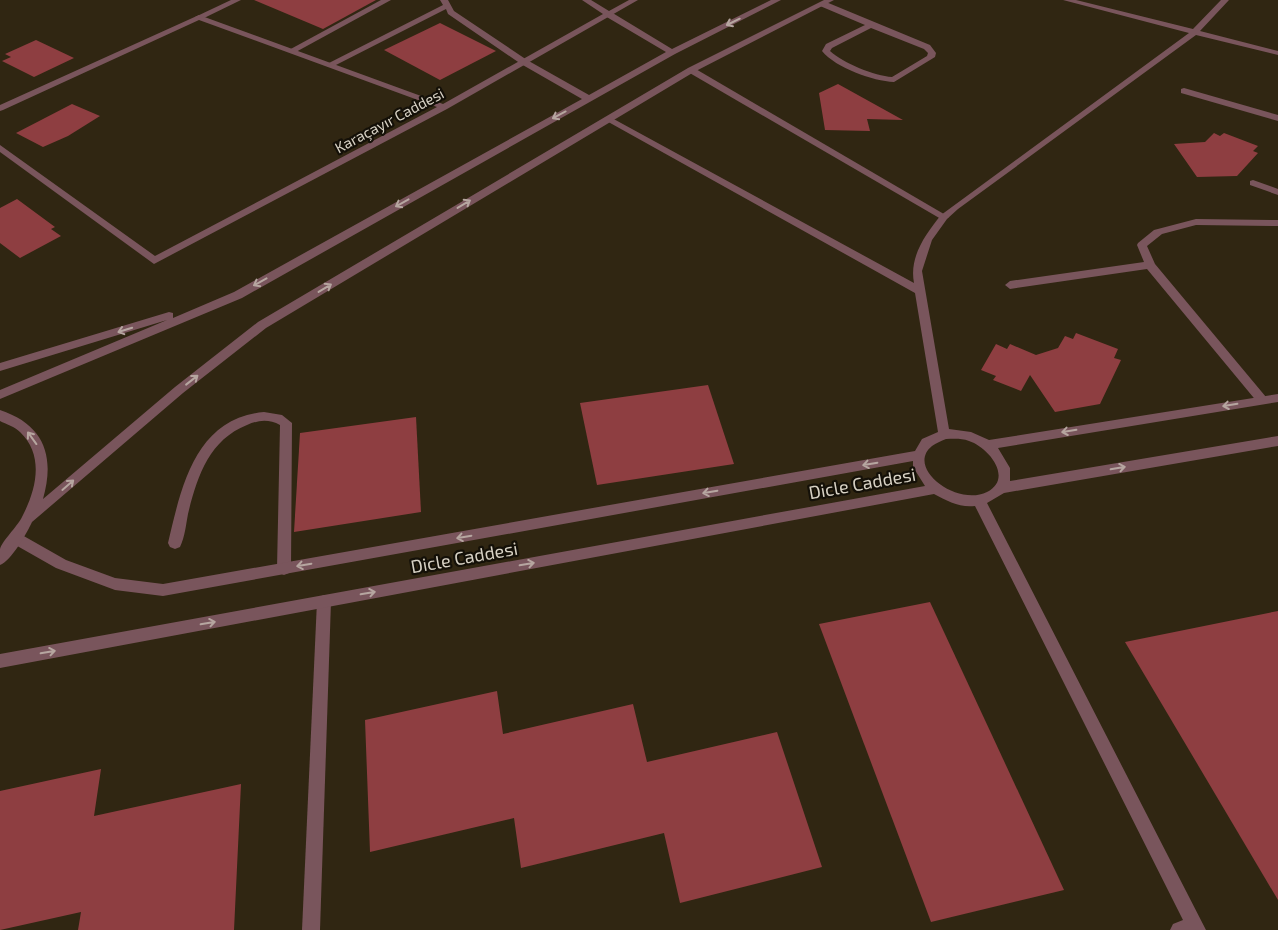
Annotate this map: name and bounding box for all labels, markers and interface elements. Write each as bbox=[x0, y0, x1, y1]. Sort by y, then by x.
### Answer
one-way arrow bbox=[726, 18, 741, 27]
street label: Karaçayır Caddesi bbox=[331, 84, 447, 157]
one-way arrow bbox=[552, 111, 567, 120]
one-way arrow bbox=[395, 198, 410, 208]
one-way arrow bbox=[457, 199, 471, 209]
one-way arrow bbox=[254, 278, 268, 288]
one-way arrow bbox=[317, 282, 331, 292]
one-way arrow bbox=[117, 326, 133, 335]
one-way arrow bbox=[185, 374, 198, 385]
one-way arrow bbox=[1222, 401, 1238, 411]
one-way arrow bbox=[1062, 427, 1078, 437]
one-way arrow bbox=[27, 431, 37, 445]
one-way arrow bbox=[862, 459, 878, 469]
street label: Dicle Caddesi bbox=[807, 463, 917, 503]
one-way arrow bbox=[1110, 463, 1126, 473]
one-way arrow bbox=[61, 479, 74, 491]
one-way arrow bbox=[703, 488, 719, 498]
one-way arrow bbox=[456, 532, 472, 542]
street label: Dicle Caddesi bbox=[409, 537, 519, 577]
one-way arrow bbox=[519, 559, 535, 568]
one-way arrow bbox=[296, 561, 312, 571]
one-way arrow bbox=[359, 588, 375, 598]
one-way arrow bbox=[199, 617, 215, 627]
one-way arrow bbox=[40, 647, 56, 657]

